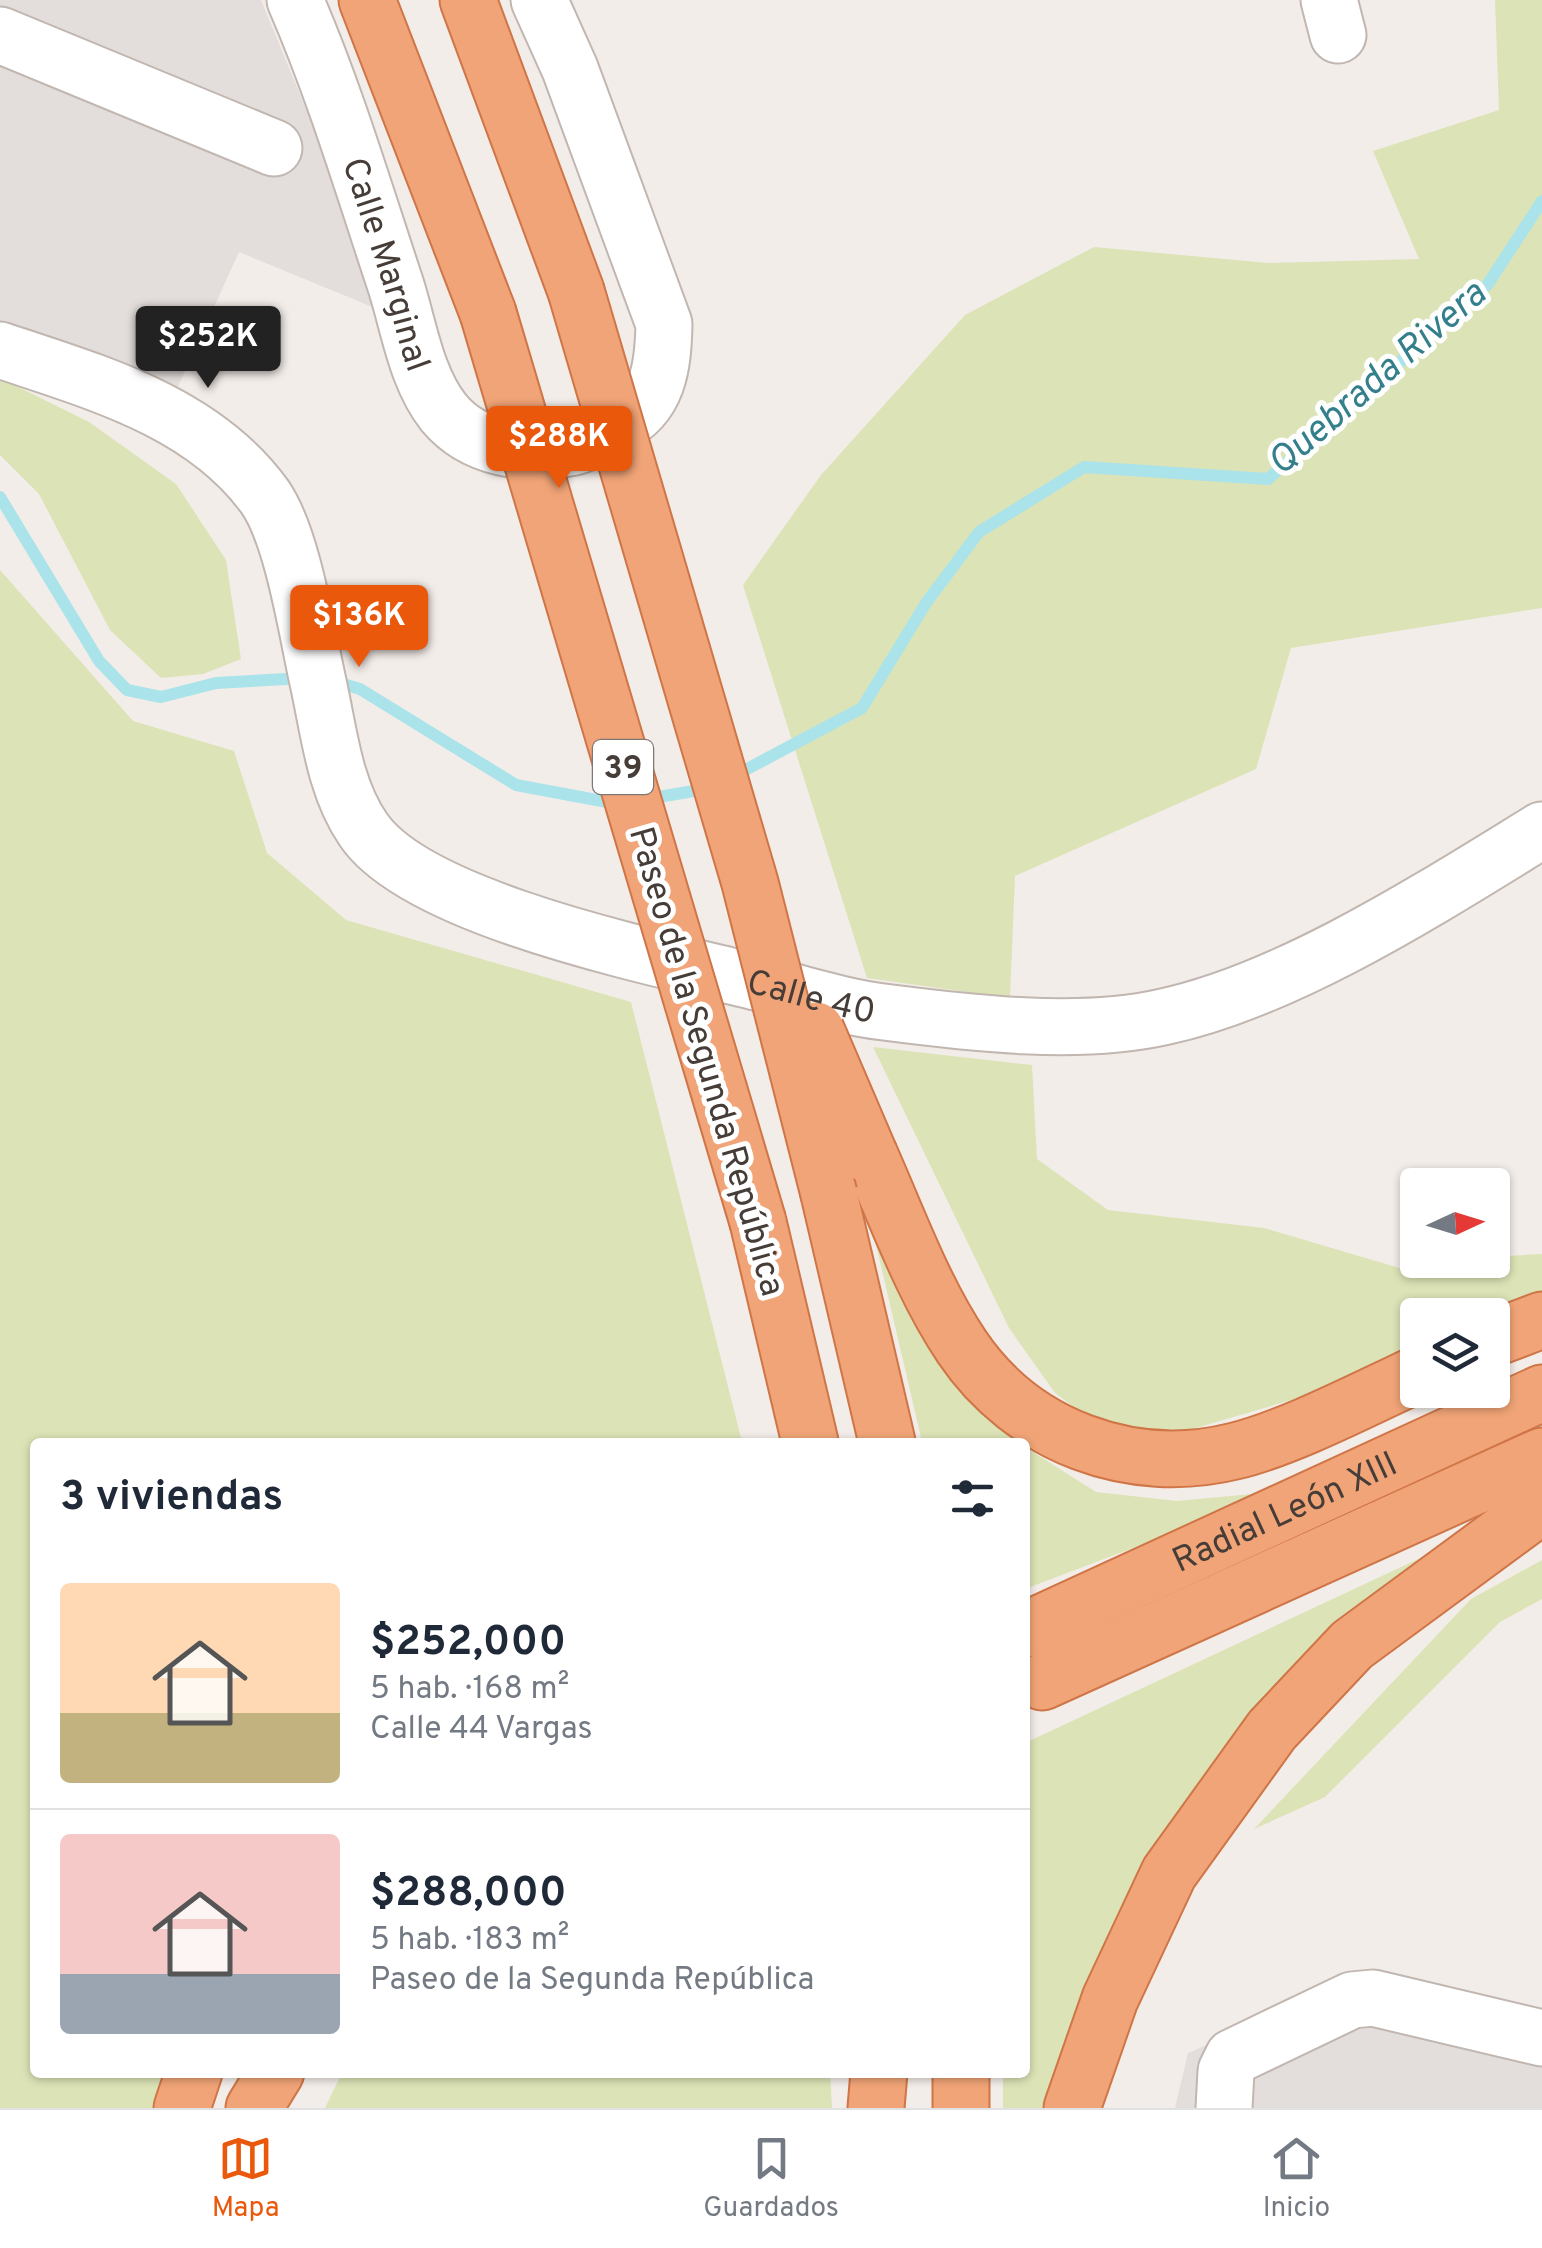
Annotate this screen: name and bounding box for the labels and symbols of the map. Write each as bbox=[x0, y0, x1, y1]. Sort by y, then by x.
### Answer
street label: Calle Marginal bbox=[331, 153, 438, 378]
water label: Quebrada Rivera bbox=[1259, 271, 1498, 488]
pin: $252K bbox=[138, 306, 278, 391]
pin: $288K bbox=[489, 406, 629, 491]
pin: $136K bbox=[289, 585, 429, 670]
road number: 39 bbox=[593, 740, 653, 794]
street label: Paseo de la Segunda República bbox=[617, 822, 793, 1301]
street label: Calle 40 bbox=[742, 962, 879, 1036]
north arrow bbox=[1400, 1168, 1510, 1278]
street label: Radial León XIII bbox=[1166, 1443, 1405, 1585]

